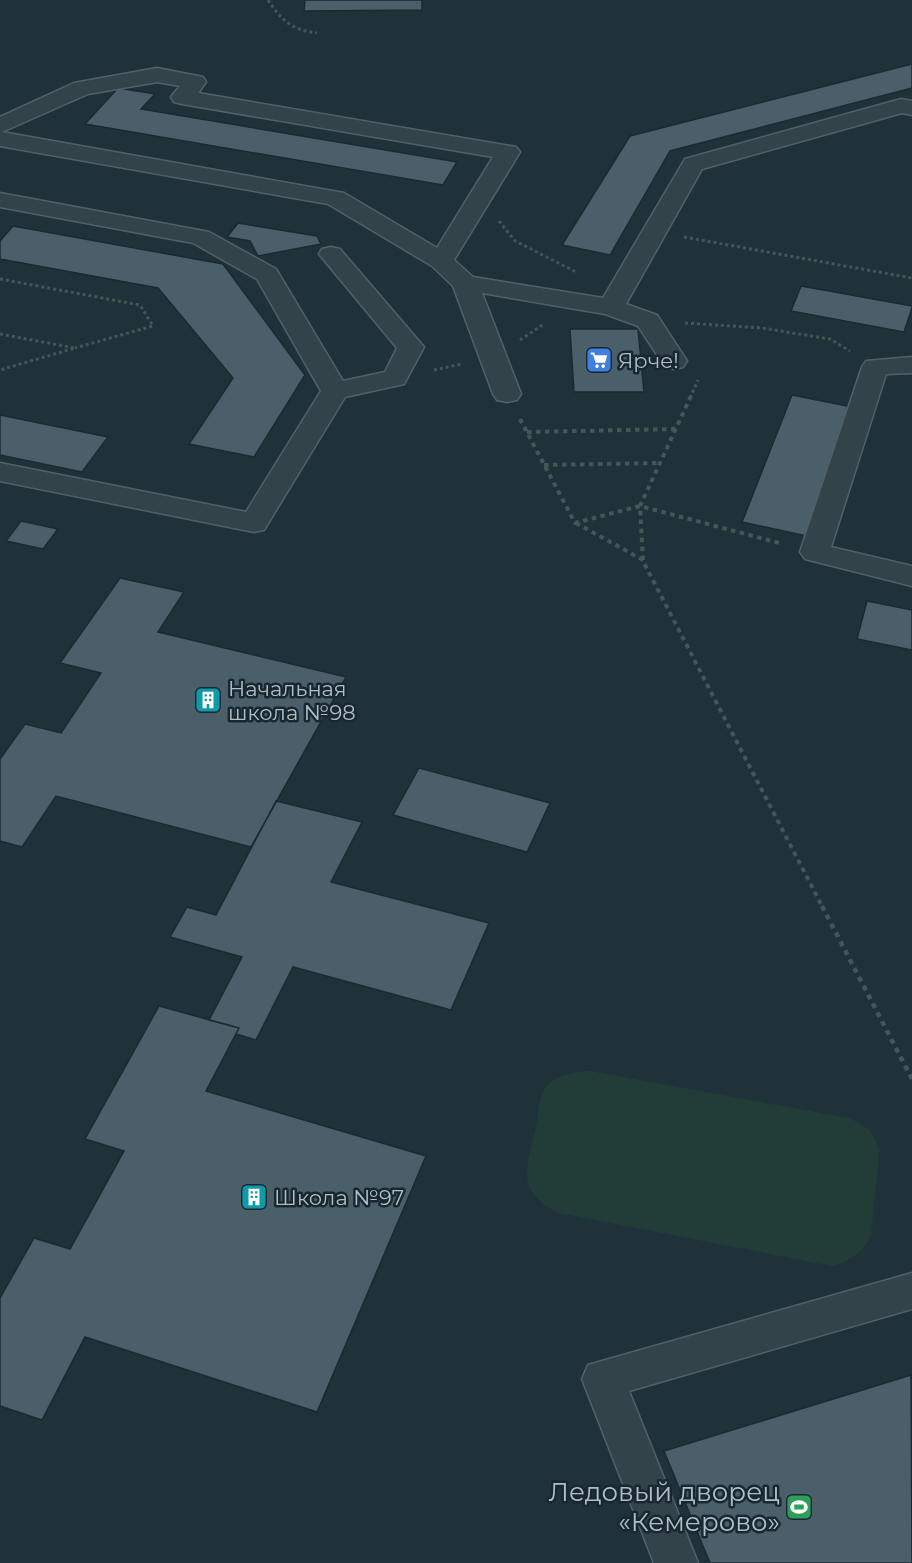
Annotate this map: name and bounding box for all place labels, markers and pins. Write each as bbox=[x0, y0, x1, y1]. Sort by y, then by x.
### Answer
supermarket icon: Ярче! bbox=[584, 345, 614, 375]
place label: Ярче! bbox=[618, 348, 679, 373]
place label: Начальная школа №98 bbox=[228, 676, 356, 725]
building icon: Начальная школа №98 bbox=[193, 685, 223, 715]
building icon: Школа №97 bbox=[239, 1182, 269, 1212]
place label: Школа №97 bbox=[274, 1185, 404, 1210]
place label: Ледовый дворец «Кемерово» bbox=[548, 1476, 780, 1538]
sports icon: Ледовый дворец «Кемерово» bbox=[784, 1492, 814, 1522]

